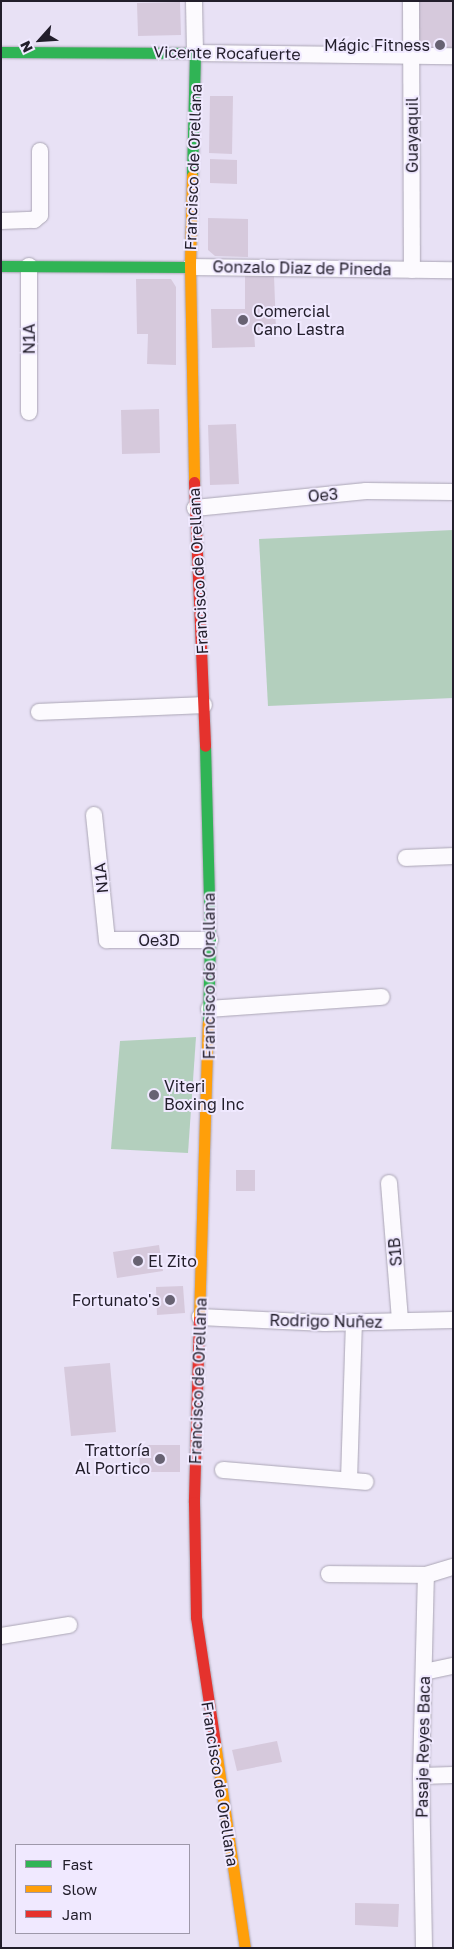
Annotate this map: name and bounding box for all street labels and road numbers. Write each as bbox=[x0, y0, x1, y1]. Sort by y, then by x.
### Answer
street label: Vicente Rocafuerte bbox=[153, 42, 301, 64]
street label: Francisco de Orellana bbox=[180, 83, 206, 251]
street label: Guayaquil bbox=[402, 97, 422, 173]
street label: Gonzalo Diaz de Pineda bbox=[212, 257, 392, 279]
street label: N1A bbox=[19, 324, 39, 354]
street label: Oe3 bbox=[307, 484, 339, 506]
street label: Francisco de Orellana bbox=[184, 487, 212, 655]
street label: N1A bbox=[90, 862, 112, 894]
street label: Francisco de Orellana bbox=[199, 893, 219, 1059]
street label: Oe3D bbox=[138, 930, 180, 950]
street label: S1B bbox=[384, 1237, 406, 1267]
street label: Francisco de Orellana bbox=[185, 1297, 211, 1465]
street label: Rodrigo Nuñez bbox=[269, 1310, 383, 1332]
street label: Pasaje Reyes Baca bbox=[412, 1676, 434, 1818]
street label: Francisco de Orellana bbox=[197, 1700, 243, 1868]

